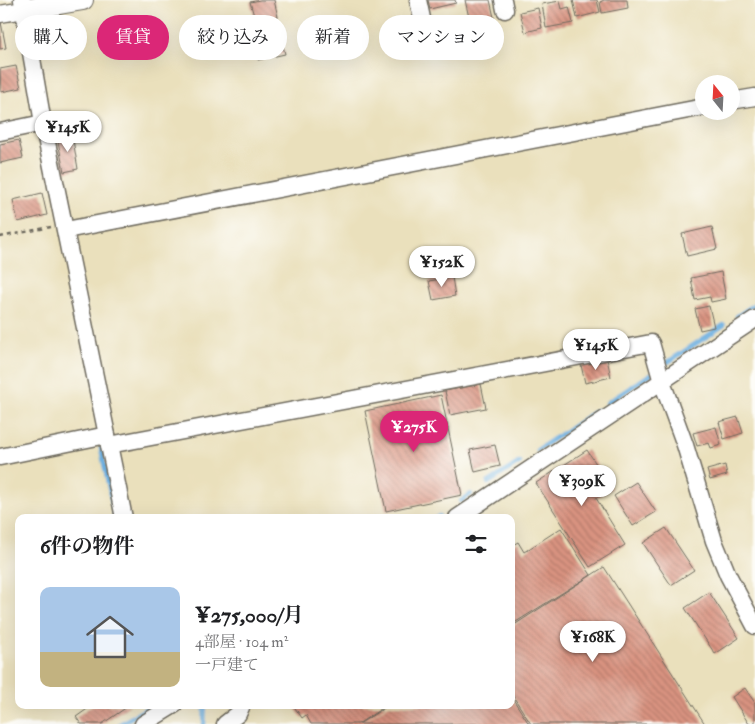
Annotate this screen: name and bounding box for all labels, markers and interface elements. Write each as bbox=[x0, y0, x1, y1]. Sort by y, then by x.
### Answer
chip: 購入 bbox=[15, 15, 87, 60]
chip: 賃貸 bbox=[97, 15, 169, 60]
chip: 絞り込み bbox=[179, 15, 287, 60]
chip: 新着 bbox=[297, 15, 369, 60]
chip: マンション bbox=[379, 15, 504, 60]
north arrow bbox=[695, 75, 740, 120]
map controls bbox=[695, 75, 740, 120]
pin: ¥145K bbox=[33, 110, 103, 153]
text: ¥145K bbox=[46, 117, 90, 137]
pin: ¥152K bbox=[407, 246, 477, 288]
text: ¥152K bbox=[420, 252, 464, 272]
pin: ¥145K bbox=[561, 328, 631, 371]
text: ¥145K bbox=[574, 335, 618, 355]
pin: ¥275K bbox=[379, 410, 449, 453]
text: ¥275K bbox=[391, 417, 437, 437]
pin: ¥309K bbox=[547, 464, 617, 507]
text: ¥309K bbox=[559, 471, 605, 491]
icon: filters bbox=[462, 530, 490, 558]
text: 6件の物件 bbox=[40, 533, 135, 560]
text: ¥275,000/月 bbox=[195, 602, 304, 629]
icon: home bbox=[80, 607, 140, 667]
pin: ¥168K bbox=[558, 620, 628, 663]
text: ¥168K bbox=[571, 627, 615, 647]
text: 4部屋 · 104 m² bbox=[195, 632, 288, 652]
text: 一戸建て bbox=[195, 655, 259, 675]

